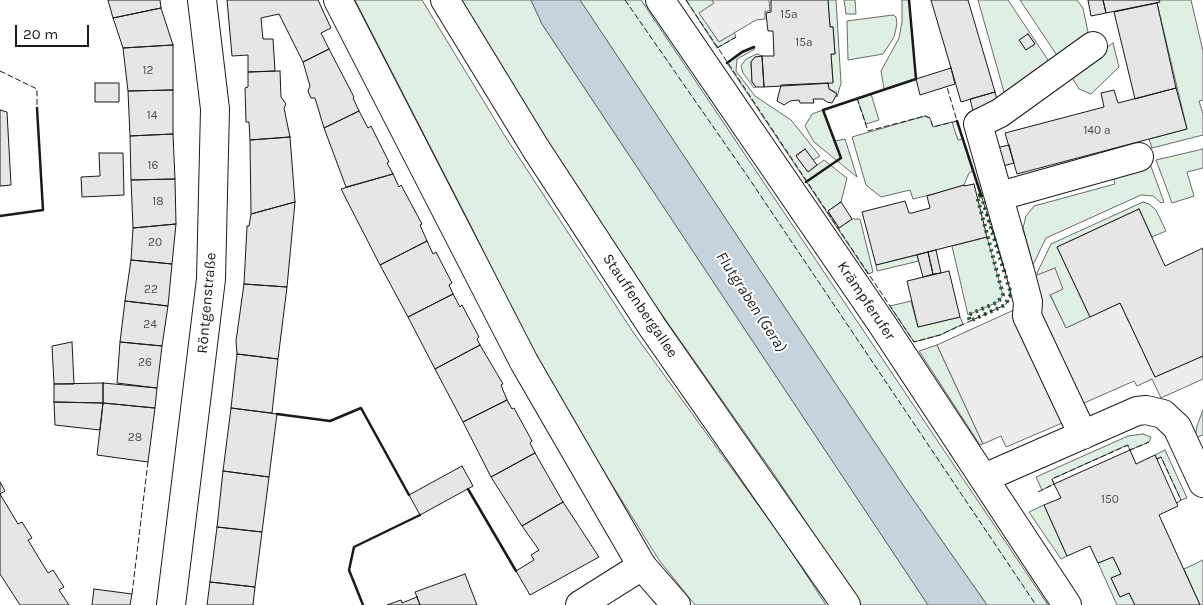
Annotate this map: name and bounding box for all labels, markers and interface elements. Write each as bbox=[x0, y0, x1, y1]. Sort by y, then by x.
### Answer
house number: 15a bbox=[780, 8, 798, 22]
scale bar bbox=[18, 15, 91, 47]
text: 20 m bbox=[23, 25, 58, 43]
house number: 15a bbox=[795, 36, 813, 50]
house number: 12 bbox=[143, 64, 153, 78]
house number: 14 bbox=[147, 109, 157, 123]
house number: 140 a bbox=[1083, 124, 1111, 138]
house number: 16 bbox=[148, 159, 158, 173]
house number: 18 bbox=[152, 195, 164, 209]
house number: 20 bbox=[148, 236, 162, 250]
water label: Flutgraben (Gera) bbox=[711, 248, 791, 356]
street label: Stauffenbergallee bbox=[599, 251, 681, 361]
street label: Röntgenstraße bbox=[194, 252, 220, 354]
street label: Krämpferufer bbox=[833, 258, 899, 344]
house number: 22 bbox=[144, 283, 158, 297]
house number: 24 bbox=[143, 318, 157, 332]
house number: 26 bbox=[138, 356, 152, 370]
house number: 28 bbox=[128, 431, 142, 445]
house number: 150 bbox=[1101, 493, 1119, 507]

